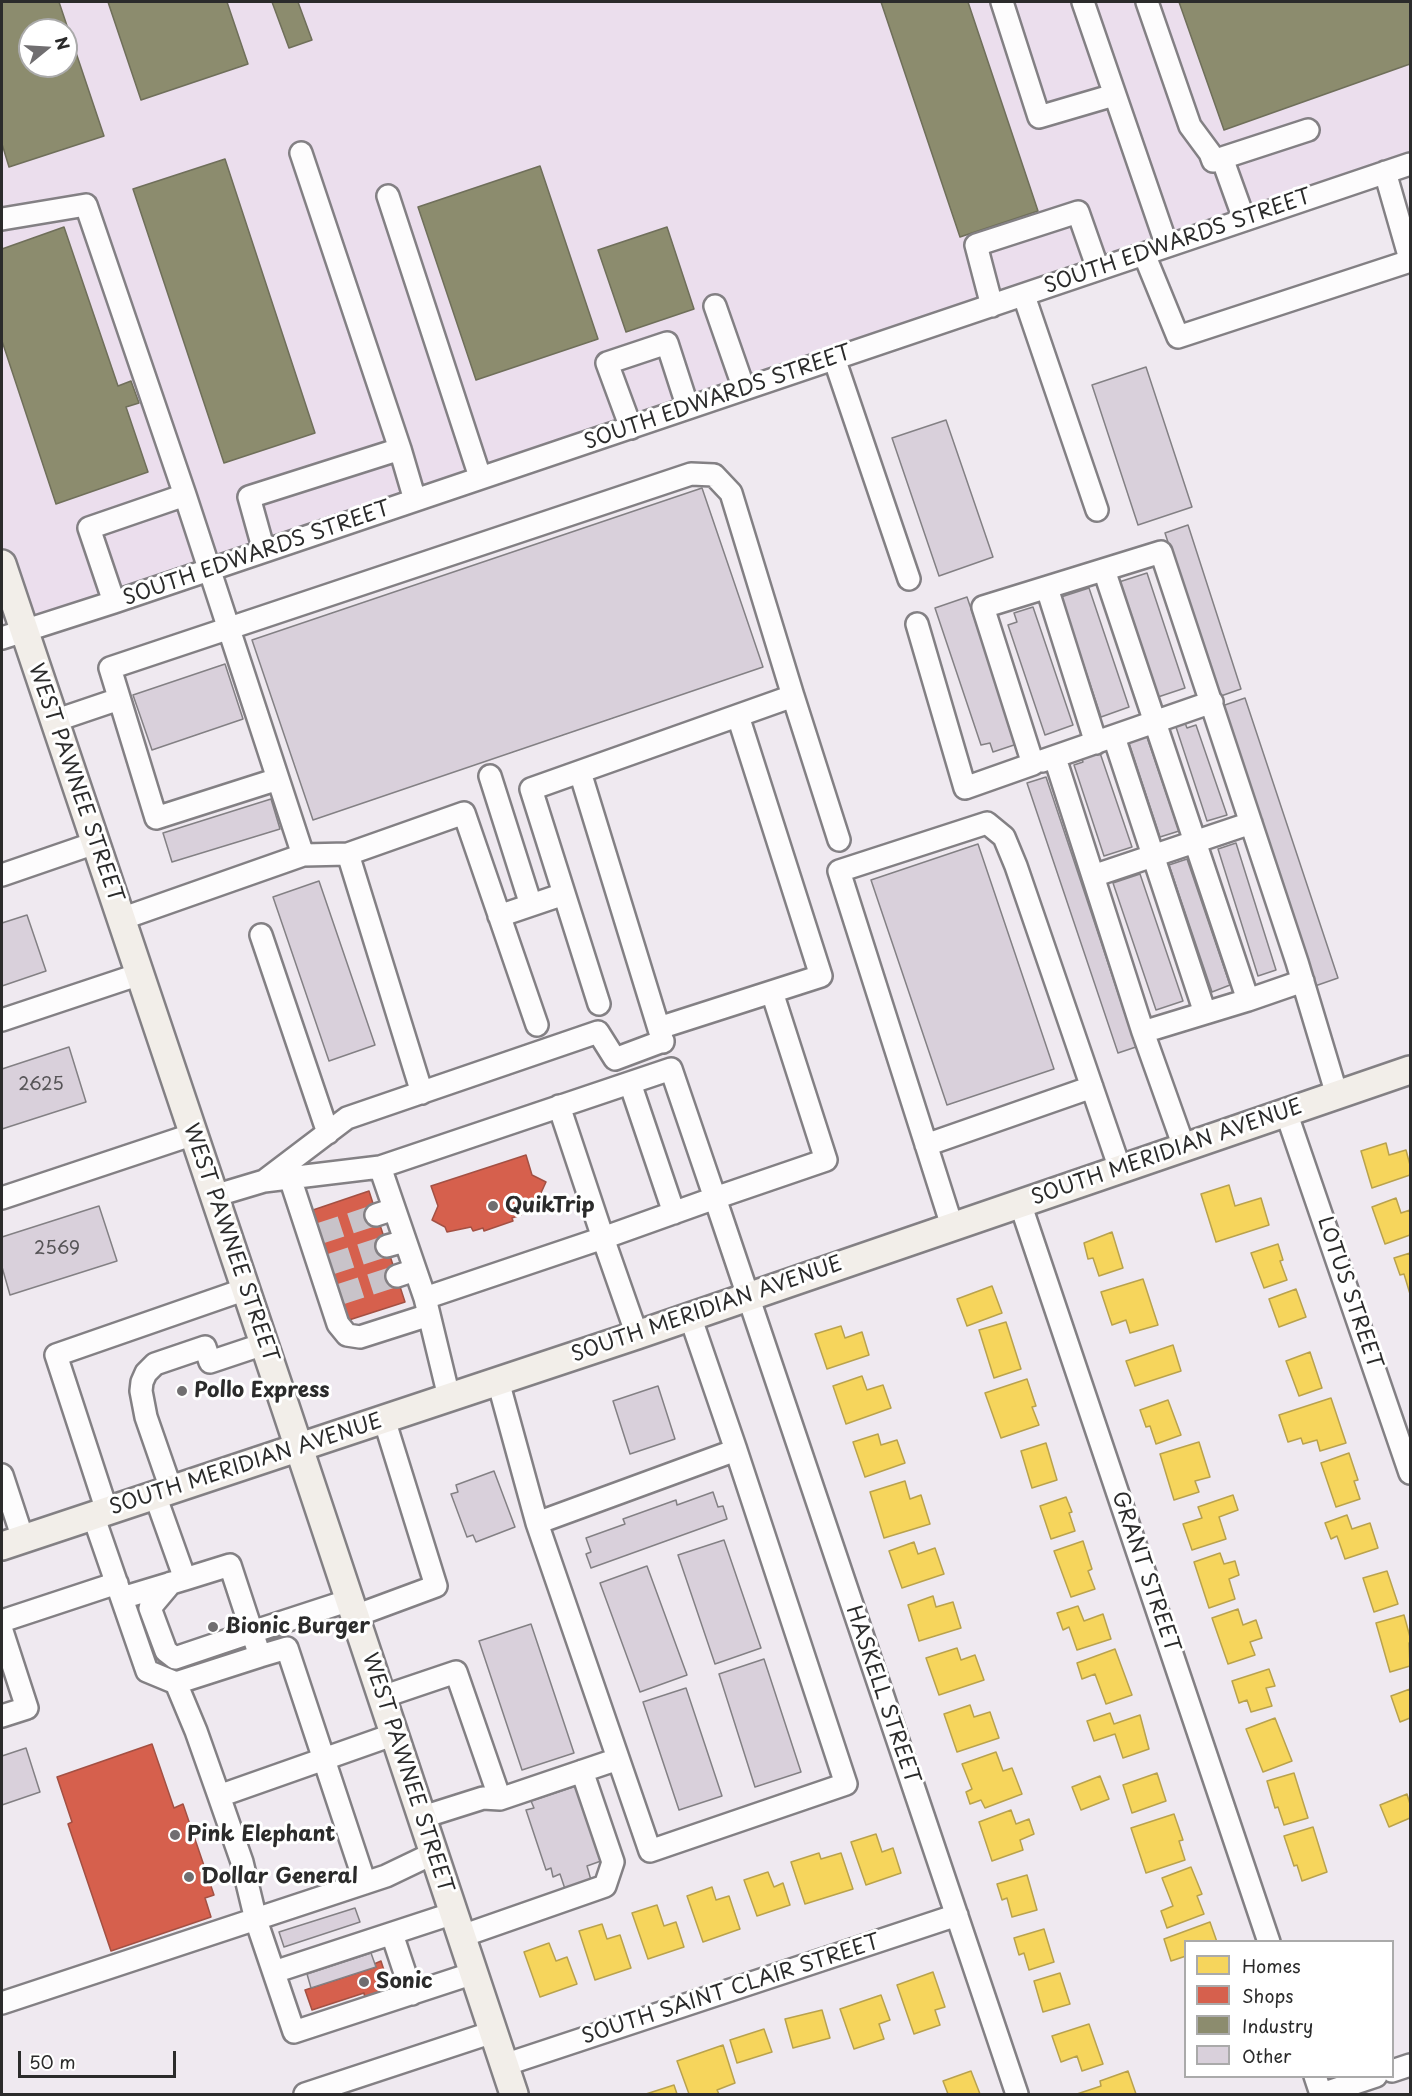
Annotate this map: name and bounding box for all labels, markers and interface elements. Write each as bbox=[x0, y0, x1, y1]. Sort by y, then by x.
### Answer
north arrow bbox=[18, 18, 78, 78]
text: N bbox=[50, 33, 77, 53]
street label: SOUTH EDWARDS STREET bbox=[1041, 184, 1315, 300]
street label: SOUTH EDWARDS STREET bbox=[581, 340, 855, 456]
street label: SOUTH EDWARDS STREET bbox=[120, 496, 394, 612]
street label: WEST PAWNEE STREET bbox=[22, 660, 128, 906]
house number: 2625 bbox=[18, 1074, 64, 1096]
street label: SOUTH MERIDIAN AVENUE bbox=[1028, 1095, 1306, 1211]
street label: WEST PAWNEE STREET bbox=[177, 1120, 283, 1366]
place label: QuikTrip bbox=[505, 1193, 595, 1219]
marker: QuikTrip bbox=[486, 1199, 500, 1213]
street label: LOTUS STREET bbox=[1311, 1214, 1387, 1372]
house number: 2569 bbox=[34, 1238, 80, 1260]
street label: SOUTH MERIDIAN AVENUE bbox=[568, 1252, 846, 1368]
place label: Pollo Express bbox=[194, 1378, 329, 1404]
marker: Pollo Express bbox=[175, 1384, 189, 1398]
street label: SOUTH MERIDIAN AVENUE bbox=[107, 1409, 385, 1521]
street label: GRANT STREET bbox=[1106, 1488, 1184, 1656]
street label: HASKELL STREET bbox=[840, 1603, 924, 1787]
place label: Bionic Burger bbox=[225, 1614, 370, 1640]
marker: Bionic Burger bbox=[206, 1620, 220, 1634]
street label: WEST PAWNEE STREET bbox=[356, 1650, 458, 1896]
place label: Pink Elephant bbox=[187, 1822, 335, 1848]
marker: Pink Elephant bbox=[168, 1828, 182, 1842]
place label: Dollar General bbox=[201, 1864, 358, 1890]
marker: Dollar General bbox=[182, 1870, 196, 1884]
street label: SOUTH SAINT CLAIR STREET bbox=[579, 1930, 883, 2050]
legend bbox=[1184, 1940, 1394, 2078]
text: Homes bbox=[1242, 1952, 1300, 1979]
place label: Sonic bbox=[376, 1969, 433, 1995]
marker: Sonic bbox=[357, 1975, 371, 1989]
text: Shops bbox=[1242, 1982, 1293, 2009]
text: Industry bbox=[1242, 2012, 1313, 2039]
scale bar bbox=[21, 2039, 178, 2077]
text: Other bbox=[1242, 2042, 1291, 2069]
text: 50 m bbox=[29, 2048, 76, 2075]

